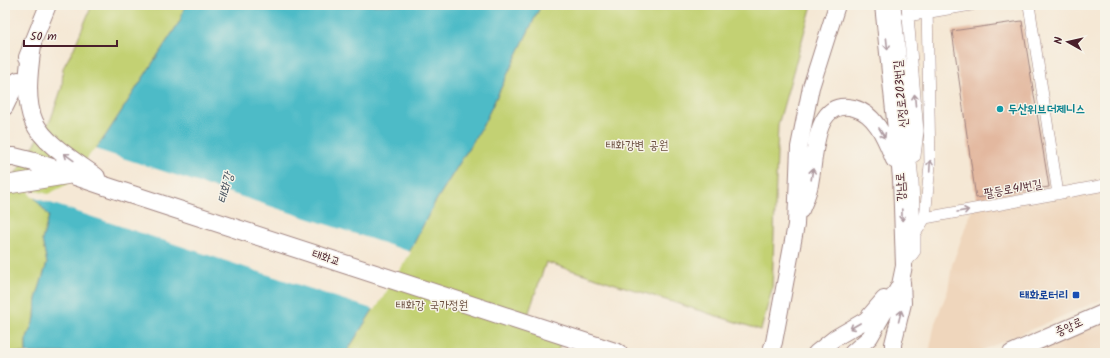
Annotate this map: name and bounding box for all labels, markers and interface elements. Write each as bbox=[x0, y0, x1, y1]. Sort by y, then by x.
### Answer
scale bar bbox=[24, 22, 117, 48]
north arrow bbox=[1048, 22, 1088, 62]
text: 50 m bbox=[30, 27, 57, 46]
text: N bbox=[1050, 36, 1068, 45]
one-way arrow bbox=[883, 37, 891, 50]
street label: 신정로203번길 bbox=[889, 59, 913, 129]
one-way arrow bbox=[911, 94, 919, 107]
place label: 두산위브더제니스 bbox=[1008, 100, 1085, 119]
marker: 두산위브더제니스 bbox=[995, 104, 1005, 114]
one-way arrow bbox=[878, 127, 886, 139]
park label: 태화강변 공원 bbox=[606, 136, 668, 155]
one-way arrow bbox=[63, 153, 74, 161]
one-way arrow bbox=[926, 160, 934, 173]
one-way arrow bbox=[808, 168, 816, 181]
water label: 태화강 bbox=[212, 169, 240, 206]
street label: 강남로 bbox=[891, 172, 911, 202]
street label: 팔등로41번길 bbox=[982, 174, 1044, 203]
one-way arrow bbox=[957, 207, 970, 215]
one-way arrow bbox=[898, 208, 906, 221]
street label: 태화교 bbox=[309, 244, 343, 272]
place label: 태화로터리 bbox=[1020, 286, 1068, 305]
marker: 태화로터리 bbox=[1071, 290, 1081, 300]
park label: 태화강 국가정원 bbox=[396, 296, 468, 315]
one-way arrow bbox=[897, 310, 904, 323]
street label: 중앙로 bbox=[1052, 312, 1086, 342]
one-way arrow bbox=[849, 322, 861, 330]

